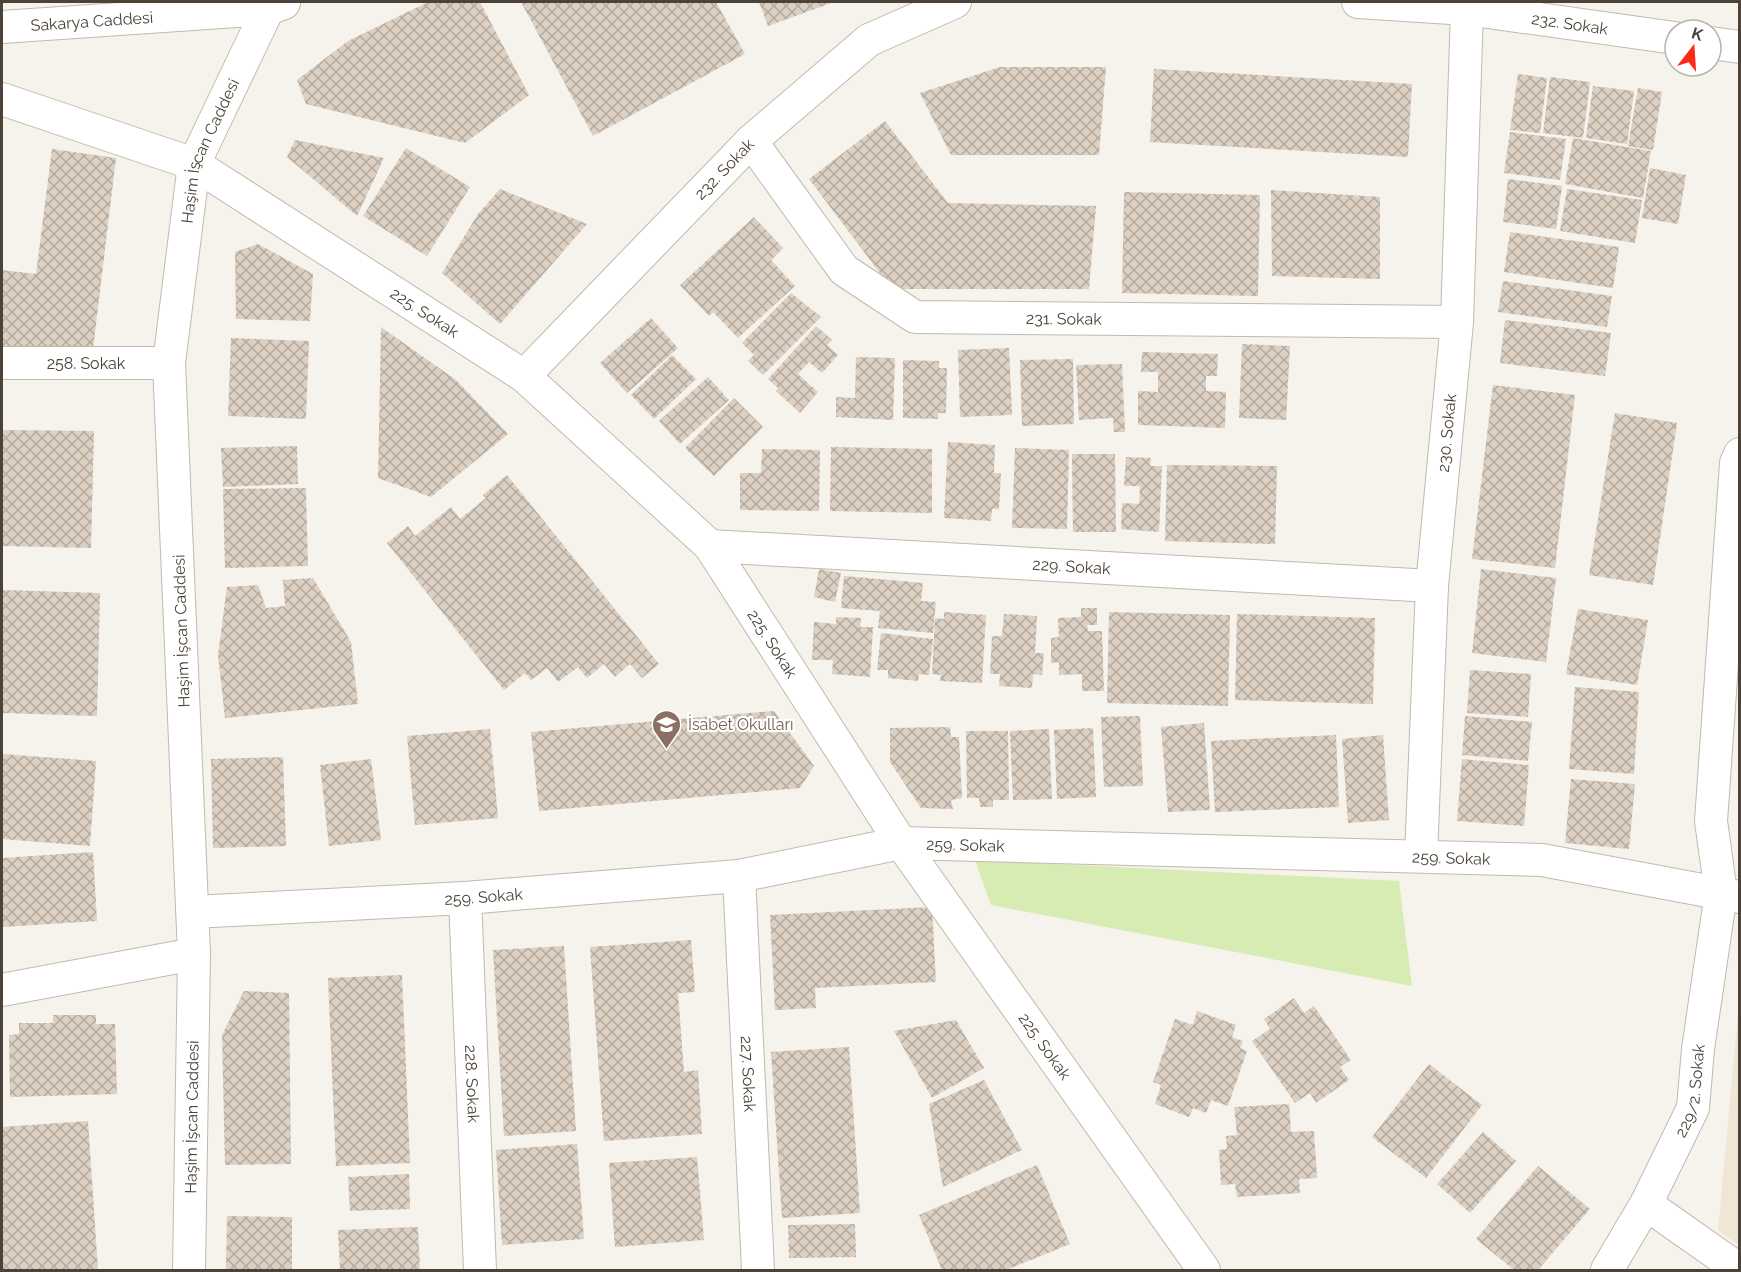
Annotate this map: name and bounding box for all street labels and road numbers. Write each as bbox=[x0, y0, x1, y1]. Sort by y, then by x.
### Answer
street label: Sakarya Caddesi bbox=[30, 8, 154, 35]
street label: 232. Sokak bbox=[1530, 9, 1610, 39]
street label: Haşim İşcan Caddesi bbox=[178, 76, 243, 225]
street label: 232. Sokak bbox=[691, 134, 758, 204]
street label: 225. Sokak bbox=[387, 284, 463, 342]
street label: 231. Sokak bbox=[1026, 309, 1102, 329]
street label: 258. Sokak bbox=[47, 354, 126, 373]
street label: 230. Sokak bbox=[1434, 392, 1460, 473]
street label: Haşim İşcan Caddesi bbox=[168, 554, 194, 708]
street label: 229. Sokak bbox=[1032, 555, 1111, 578]
street label: 225. Sokak bbox=[743, 606, 802, 682]
street label: 259. Sokak bbox=[926, 835, 1005, 856]
street label: 259. Sokak bbox=[1412, 848, 1491, 869]
street label: 259. Sokak bbox=[444, 884, 524, 909]
street label: 225. Sokak bbox=[1015, 1009, 1075, 1084]
street label: 227. Sokak bbox=[737, 1035, 759, 1113]
street label: Haşim İşcan Caddesi bbox=[181, 1040, 203, 1194]
street label: 229/2. Sokak bbox=[1671, 1042, 1709, 1141]
street label: 228. Sokak bbox=[461, 1044, 483, 1124]

